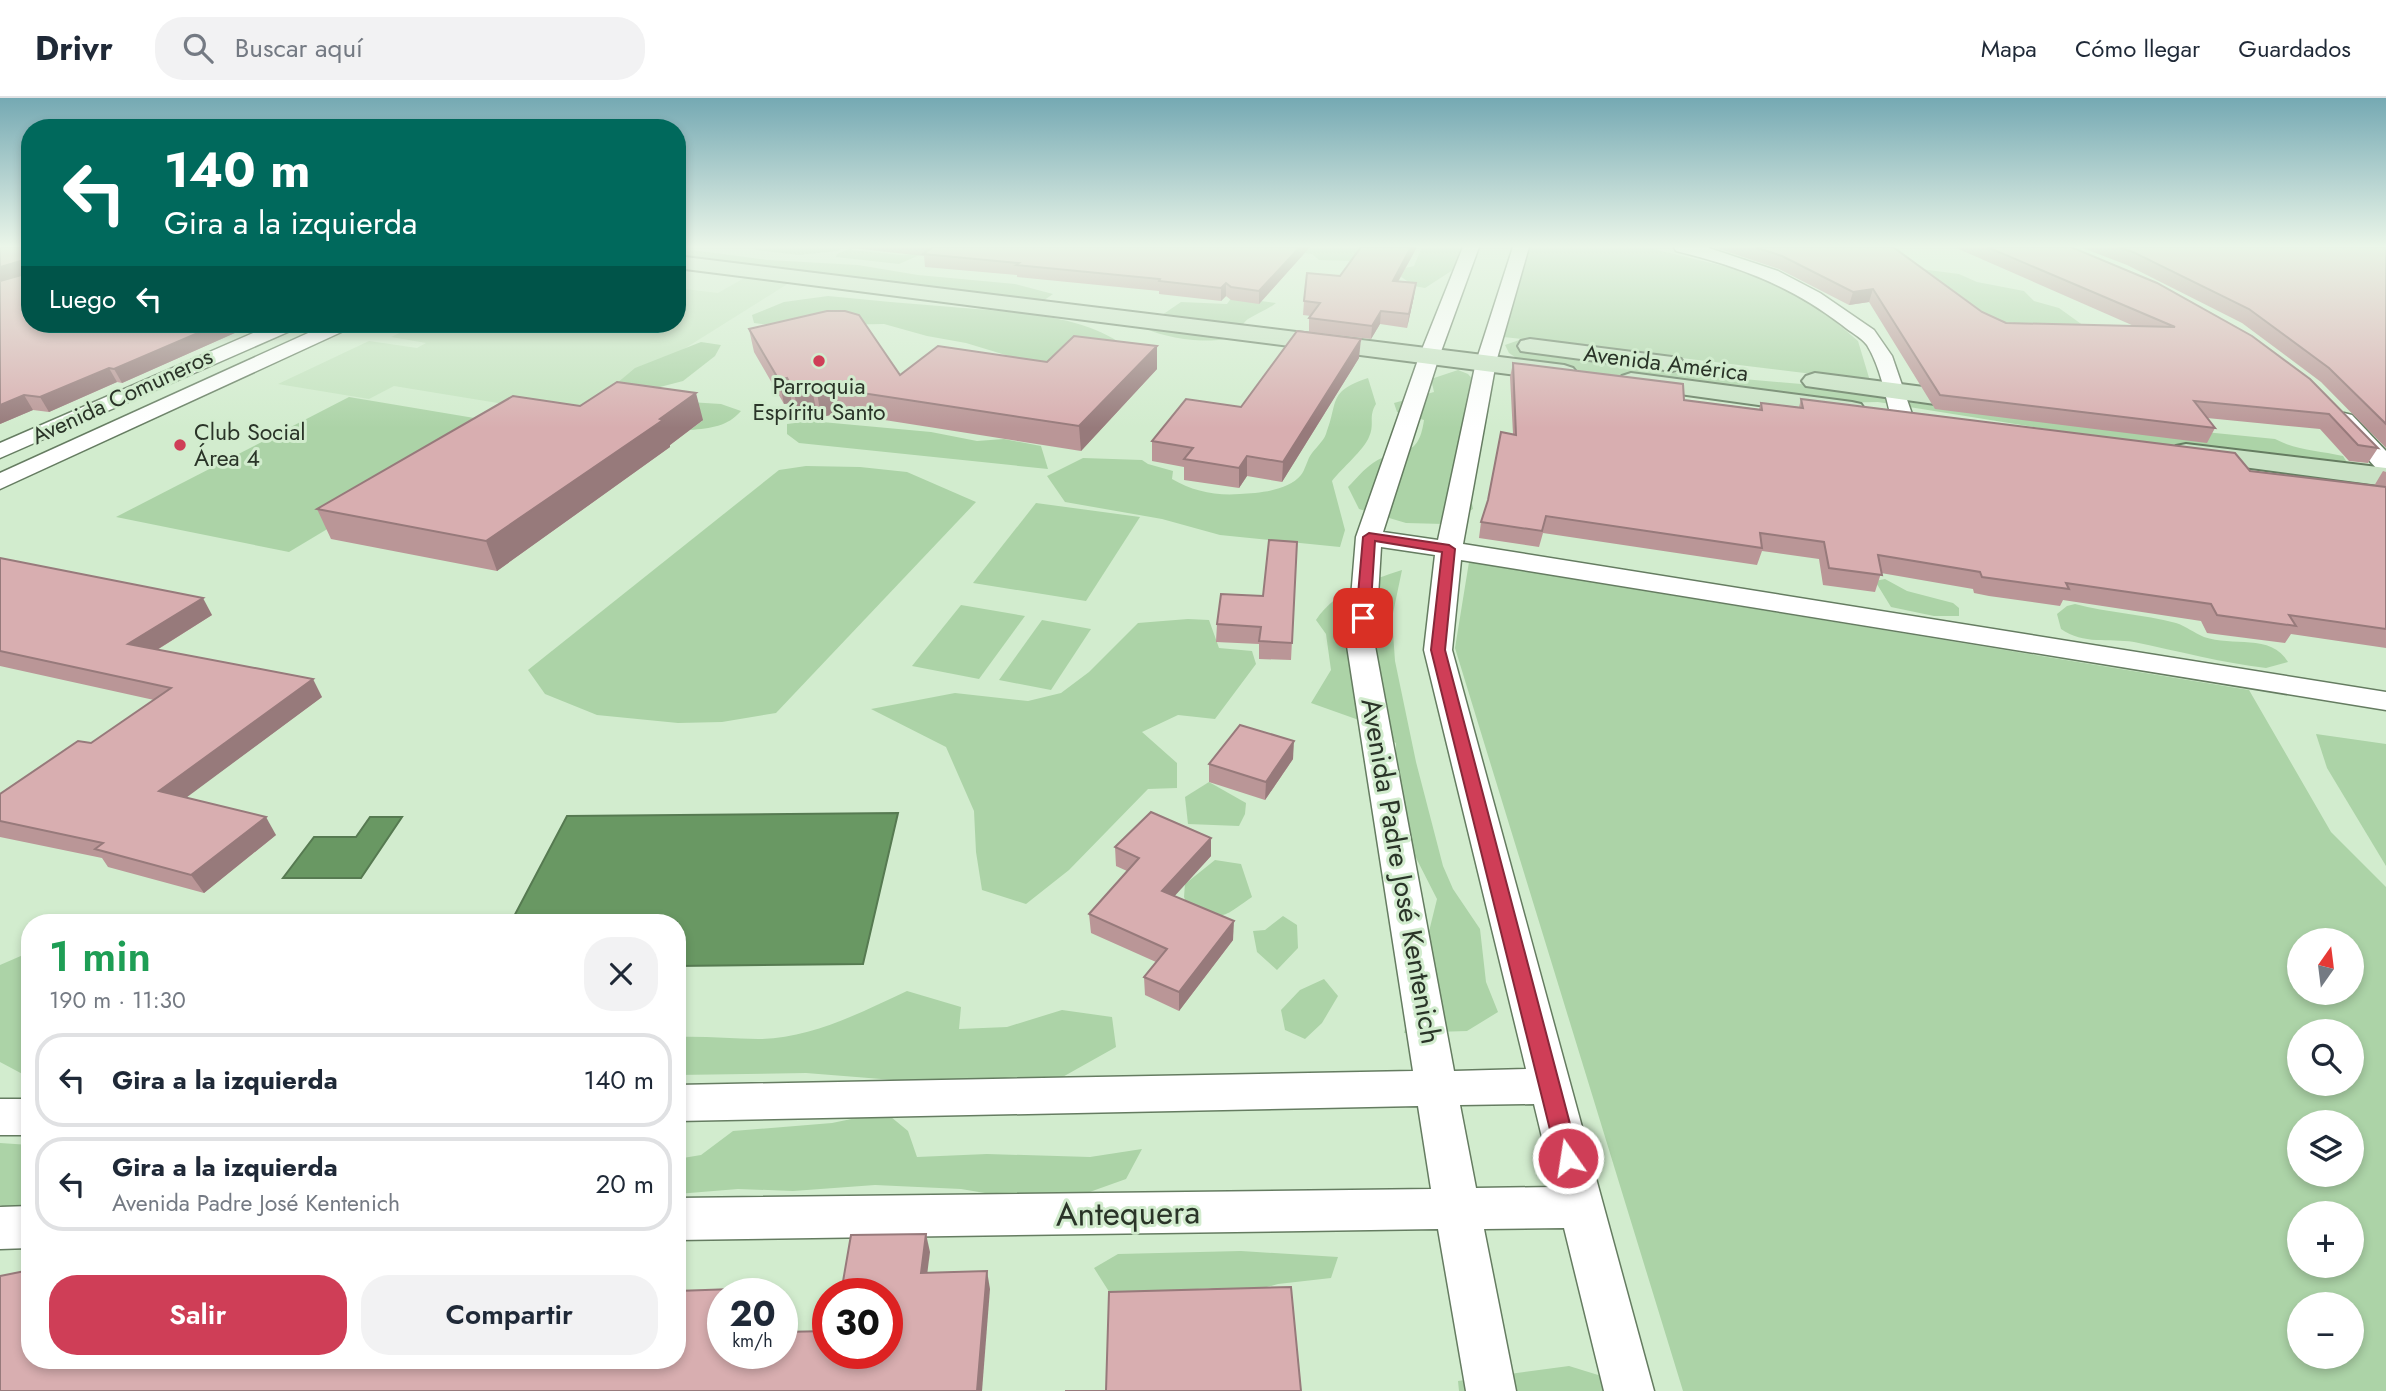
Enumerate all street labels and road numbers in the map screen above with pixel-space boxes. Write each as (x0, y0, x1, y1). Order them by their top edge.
street label: Avenida América (1582, 336, 1750, 390)
street label: Avenida Comuneros (26, 339, 218, 453)
street label: Avenida Padre José Kentenich (1350, 695, 1452, 1047)
street label: Antequera (1055, 1188, 1201, 1238)

